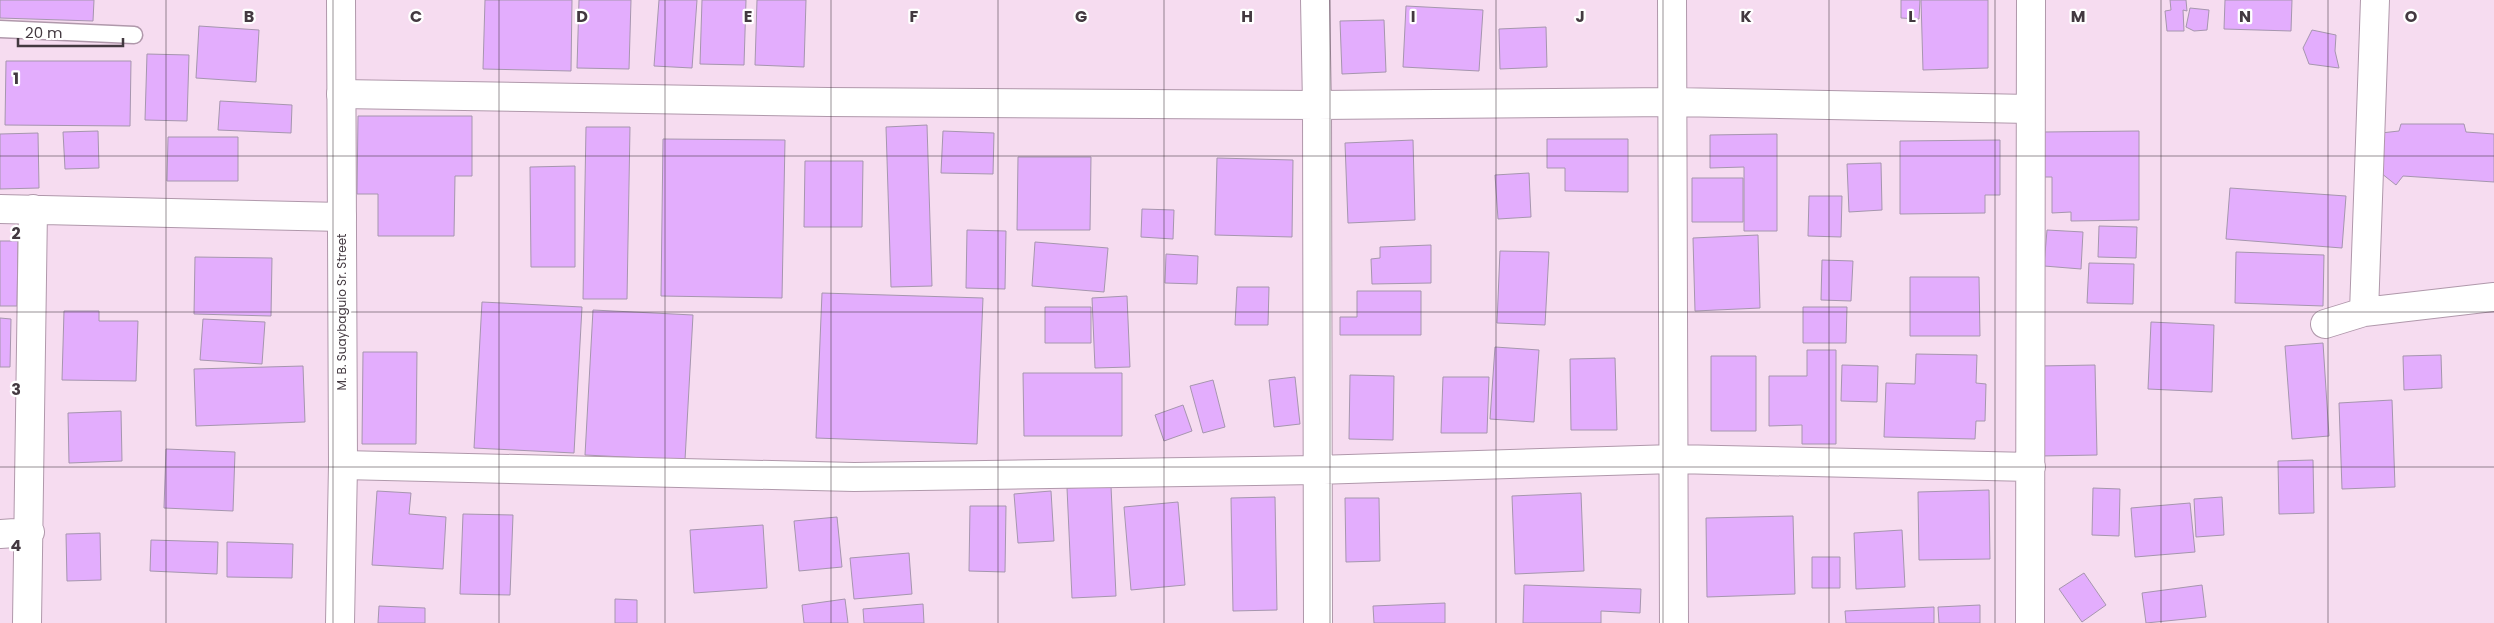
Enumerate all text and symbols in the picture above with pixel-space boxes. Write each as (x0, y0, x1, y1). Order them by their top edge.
text: B (244, 5, 254, 28)
text: C (410, 5, 422, 28)
text: D (576, 5, 588, 28)
text: E (744, 5, 752, 28)
text: F (910, 5, 919, 28)
text: G (1075, 5, 1087, 28)
text: H (1241, 5, 1253, 28)
text: I (1411, 5, 1415, 28)
text: J (1575, 5, 1585, 28)
text: K (1740, 5, 1752, 28)
text: L (1908, 5, 1916, 28)
text: M (2071, 5, 2085, 28)
text: N (2239, 5, 2251, 28)
text: O (2405, 5, 2418, 28)
scale bar (18, 15, 122, 47)
text: 20 m (25, 22, 63, 43)
text: 1 (13, 67, 19, 90)
text: 2 (11, 222, 21, 245)
street label: M. B. Suaybaguio Sr. Street (333, 234, 350, 390)
text: 3 (11, 378, 21, 401)
text: 4 (11, 534, 22, 557)

